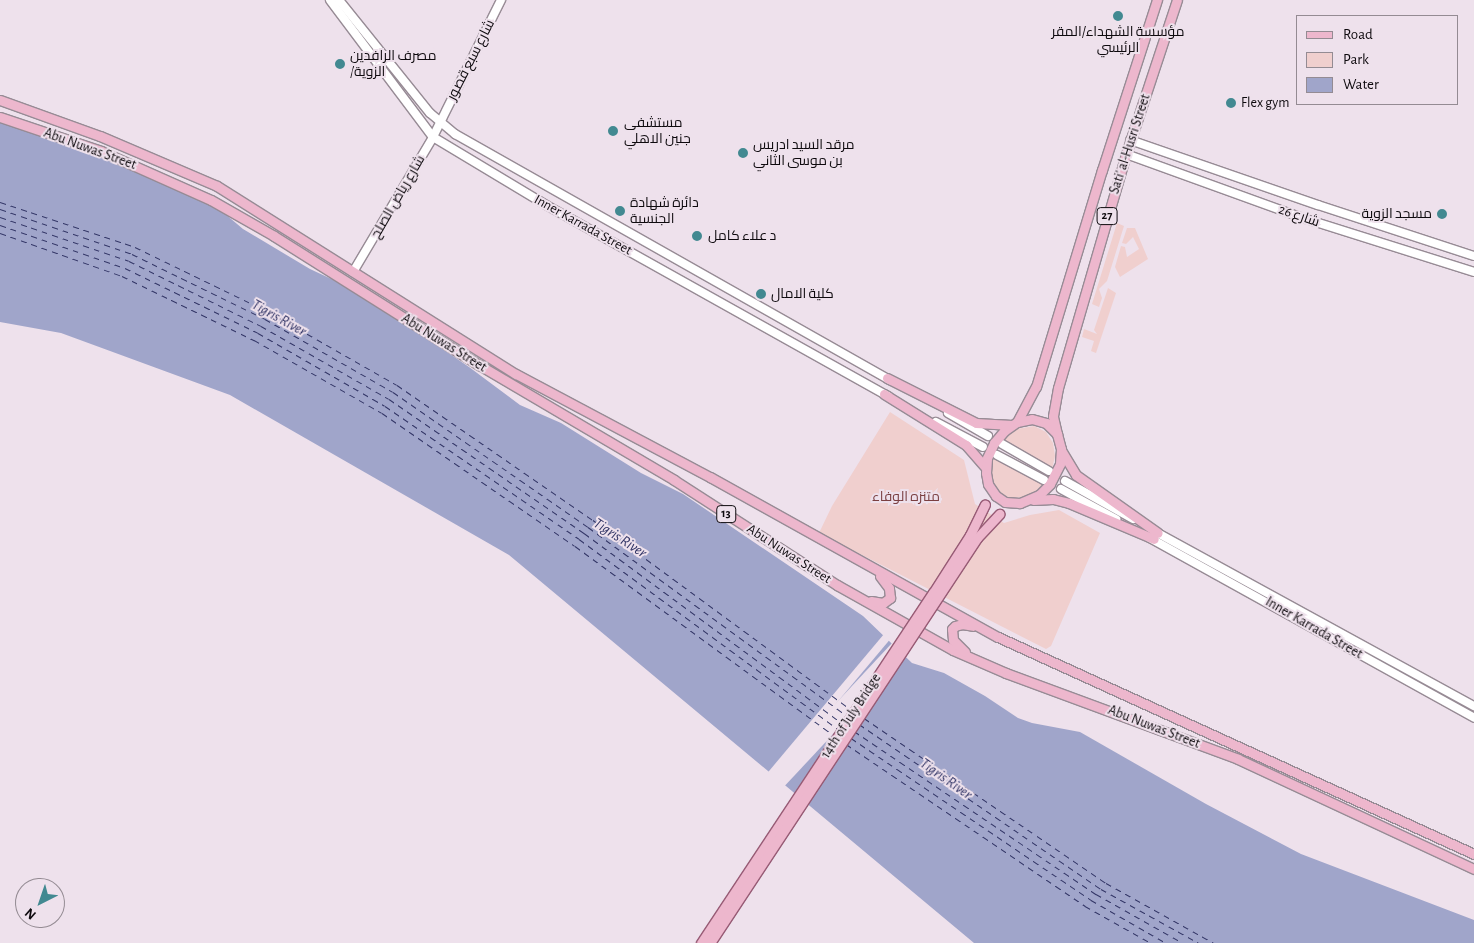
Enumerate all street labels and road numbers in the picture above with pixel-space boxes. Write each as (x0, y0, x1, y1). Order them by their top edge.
street label: شارع سبع قصور (443, 17, 499, 103)
street label: Sati' al-Husri Street (1106, 92, 1154, 196)
street label: Abu Nuwas Street (41, 124, 139, 174)
street label: شارع رياض الصلح (367, 152, 429, 242)
street label: Inner Karrada Street (531, 191, 635, 259)
street label: شارع 26 (1276, 201, 1322, 231)
road number: 27 (1096, 207, 1118, 226)
street label: Abu Nuwas Street (398, 310, 490, 376)
road number: 13 (716, 504, 736, 524)
street label: Abu Nuwas Street (744, 520, 834, 588)
street label: Inner Karrada Street (1262, 593, 1366, 663)
street label: 14th of July Bridge (817, 670, 885, 762)
street label: Abu Nuwas Street (1106, 702, 1202, 752)

